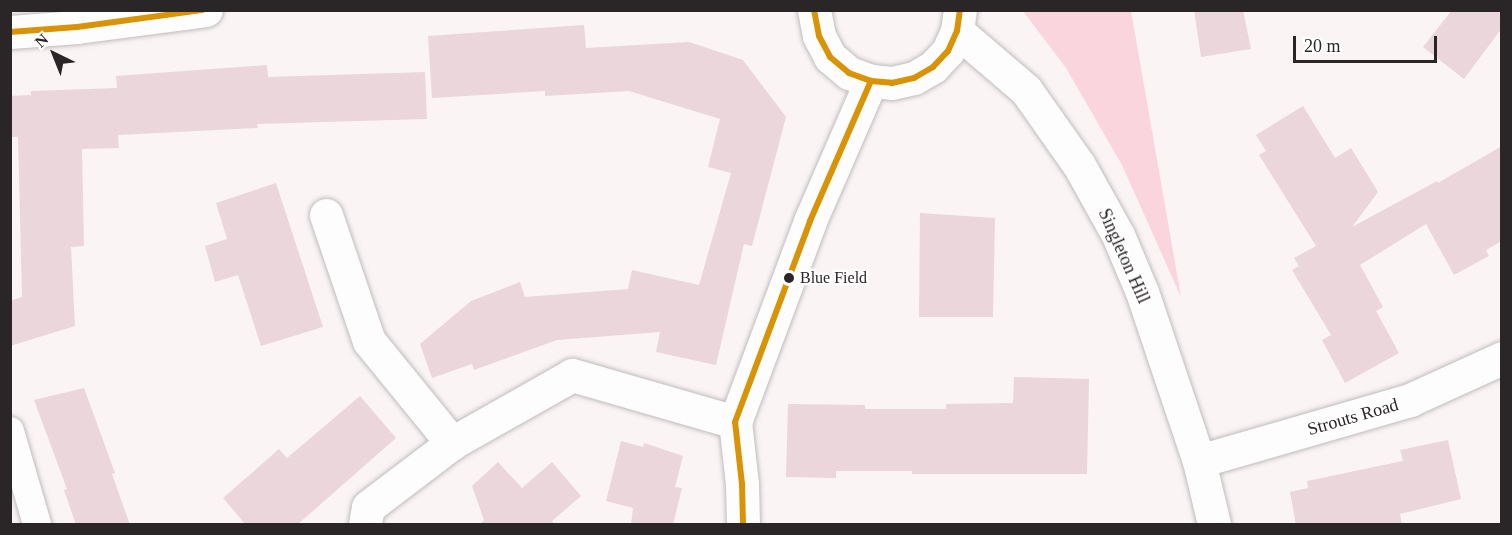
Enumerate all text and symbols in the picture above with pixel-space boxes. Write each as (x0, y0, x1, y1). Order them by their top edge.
north arrow (24, 24, 84, 84)
scale bar (1296, 24, 1440, 62)
text: N (31, 30, 51, 51)
text: 20 m (1304, 36, 1341, 56)
street label: Singleton Hill (1093, 205, 1155, 307)
place label: Blue Field (800, 268, 867, 288)
marker: Blue Field (783, 272, 795, 284)
street label: Strouts Road (1305, 394, 1401, 440)

